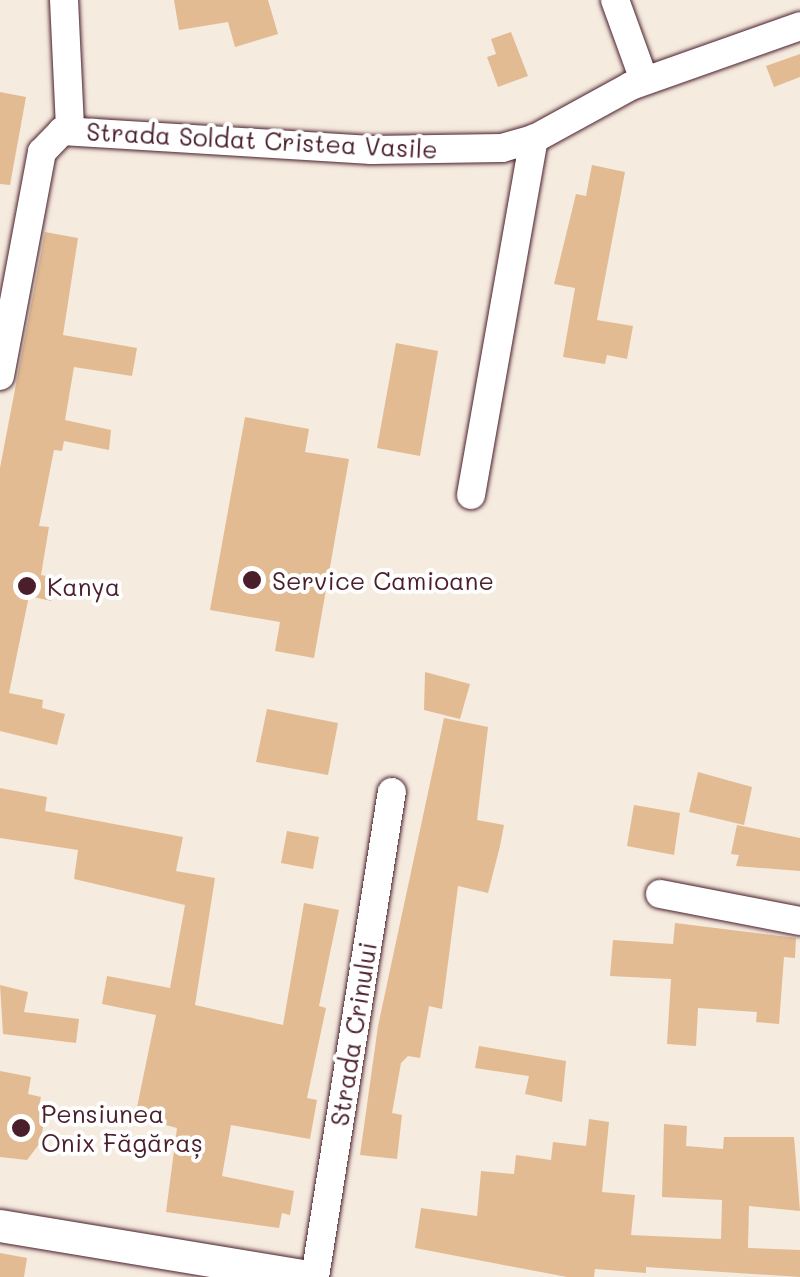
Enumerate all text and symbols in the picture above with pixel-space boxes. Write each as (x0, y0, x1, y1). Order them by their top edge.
street label: Strada Soldat Cristea Vasile (86, 116, 438, 164)
place label: Service Camioane (272, 565, 494, 595)
marker: Service Camioane (241, 569, 263, 591)
place label: Kanya (47, 571, 120, 601)
marker: Kanya (16, 575, 38, 597)
street label: Strada Crinului (324, 940, 382, 1128)
place label: Pensiunea Onix Făgăraș (41, 1099, 203, 1158)
marker: Pensiunea Onix Făgăraș (10, 1117, 32, 1139)

